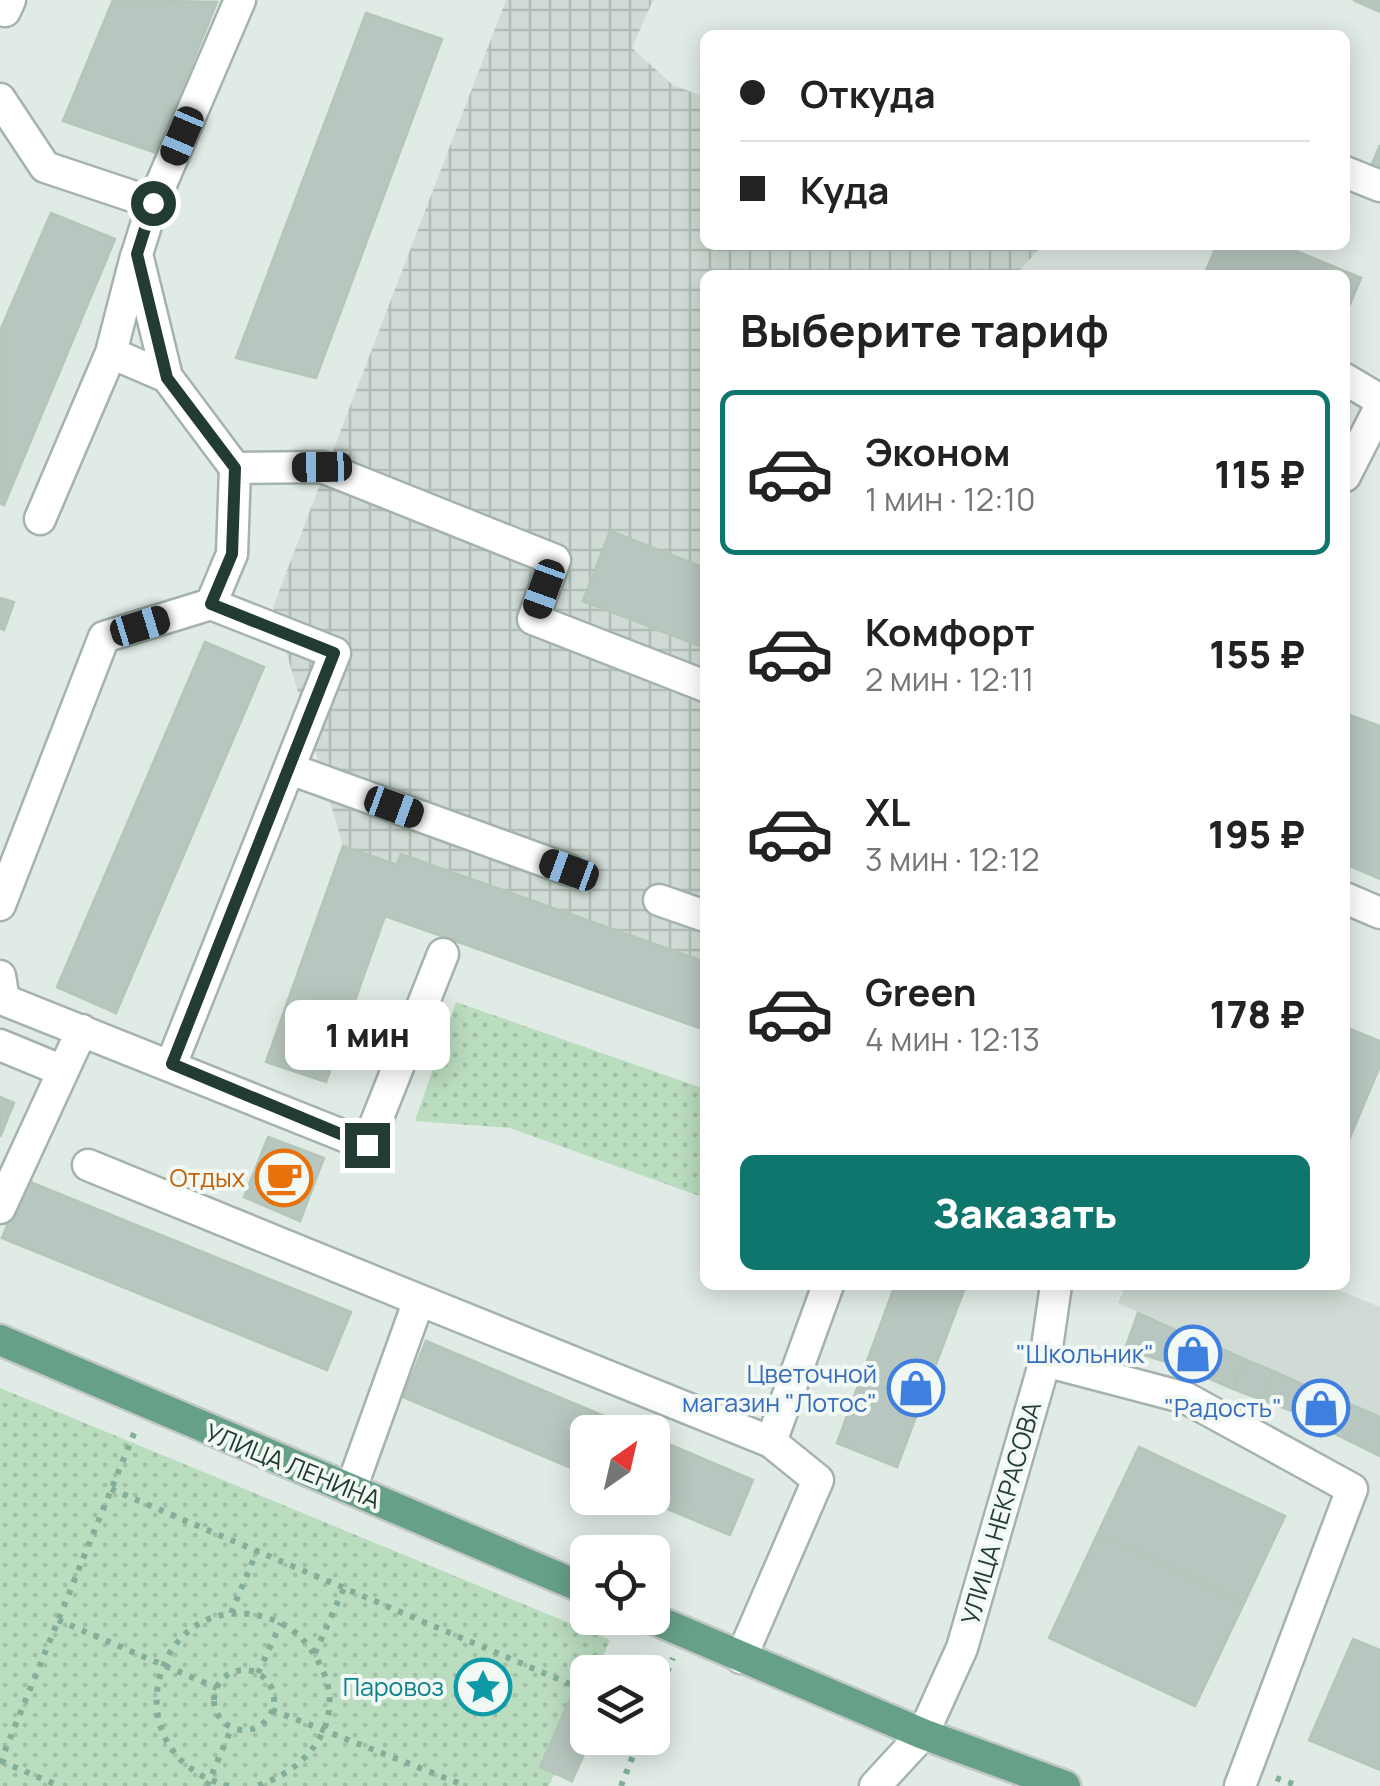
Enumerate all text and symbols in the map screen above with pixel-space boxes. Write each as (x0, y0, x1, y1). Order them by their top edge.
text: Откуда (800, 67, 936, 119)
car (156, 103, 208, 169)
text: Куда (800, 163, 889, 215)
route start (131, 181, 176, 226)
text: Выберите тариф (740, 299, 1109, 361)
text: Эконом (865, 425, 1011, 477)
icon: car (745, 428, 835, 518)
text: 115 ₽ (1214, 447, 1305, 499)
car (292, 451, 352, 483)
text: 1 мин · 12:10 (865, 477, 1035, 521)
car (520, 556, 568, 622)
car (107, 603, 173, 649)
text: Комфорт (865, 605, 1035, 657)
icon: car (745, 608, 835, 698)
text: 155 ₽ (1209, 627, 1305, 679)
text: 2 мин · 12:11 (865, 657, 1034, 701)
car (361, 783, 427, 831)
text: XL (865, 785, 910, 837)
icon: car (745, 788, 835, 878)
text: 195 ₽ (1208, 807, 1305, 859)
text: 3 мин · 12:12 (865, 837, 1039, 881)
car (536, 846, 602, 894)
text: Green (865, 965, 977, 1017)
icon: car (745, 968, 835, 1058)
text: 178 ₽ (1210, 987, 1305, 1039)
callout: 1 мин (284, 1000, 450, 1070)
text: 1 мин (325, 1013, 410, 1057)
text: 4 мин · 12:13 (865, 1017, 1040, 1061)
route end (345, 1123, 390, 1168)
cafe icon: Отдых (254, 1148, 314, 1208)
button: Заказать (740, 1155, 1310, 1270)
place label: Отдых (170, 1160, 245, 1195)
shop icon: "Школьник" (1163, 1324, 1223, 1384)
place label: "Школьник" (1016, 1336, 1154, 1371)
place label: Цветочной магазин "Лотос" (682, 1356, 877, 1420)
shop icon: Цветочной магазин "Лотос" (886, 1358, 946, 1418)
shop icon: "Радость" (1291, 1378, 1351, 1438)
place label: "Радость" (1164, 1390, 1282, 1425)
street label: УЛИЦА НЕКРАСОВА (952, 1397, 1049, 1628)
street label: УЛИЦА ЛЕНИНА (200, 1414, 386, 1517)
north arrow (570, 1415, 670, 1515)
map controls (570, 1415, 670, 1755)
button: locate (570, 1535, 670, 1635)
button: layers (570, 1655, 670, 1755)
place icon: Паровоз (453, 1657, 513, 1717)
place label: Паровоз (343, 1669, 444, 1704)

